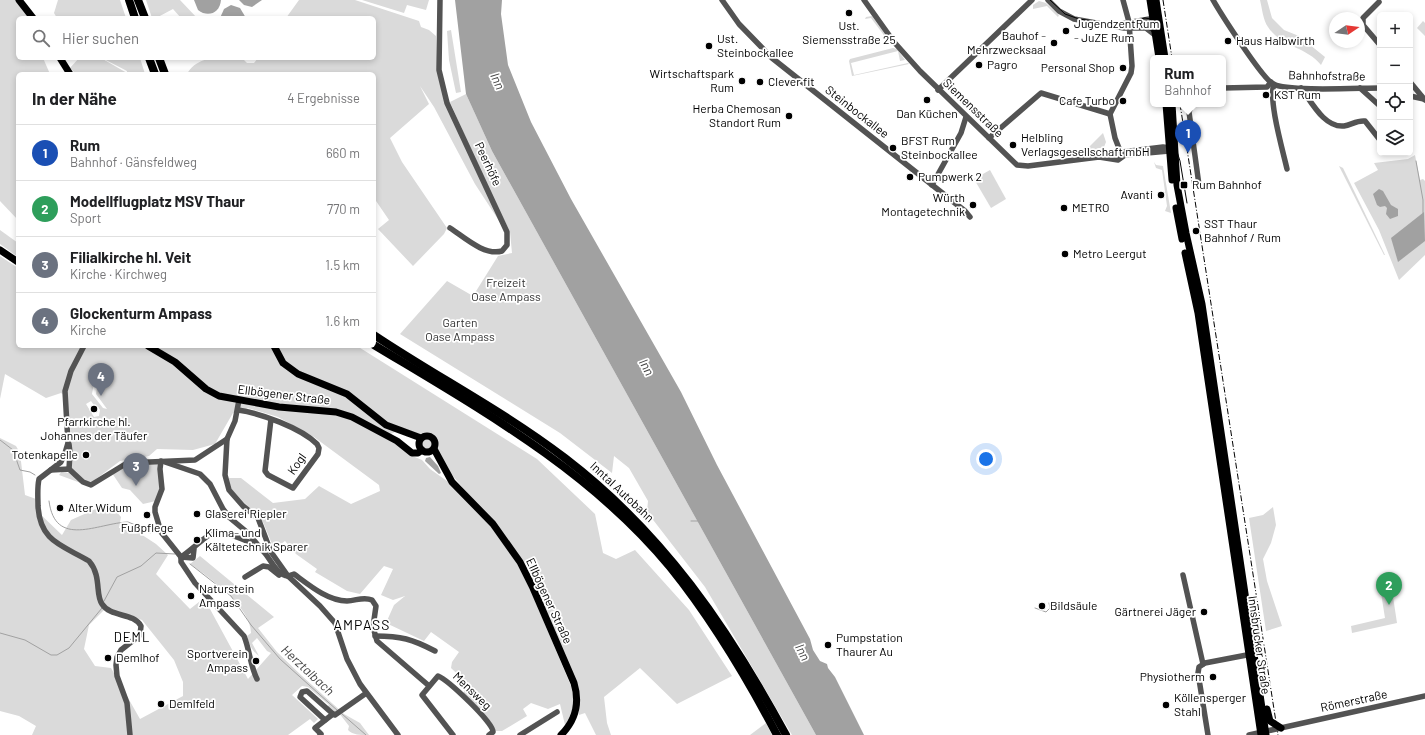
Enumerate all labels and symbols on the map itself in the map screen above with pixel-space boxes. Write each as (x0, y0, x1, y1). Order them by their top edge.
marker: Ust. Siemensstraße 25 (844, 8, 854, 18)
north arrow (1329, 12, 1365, 48)
place label: JugendzentRum - JuZE Rum (1074, 16, 1159, 44)
place label: Ust. Siemensstraße 25 (802, 18, 896, 46)
marker: JugendzentRum - JuZE Rum (1061, 26, 1071, 36)
place label: Bauhof - Mehrzwecksaal (967, 28, 1046, 56)
place label: Ust. Steinbockallee (717, 31, 794, 59)
place label: Haus Halbwirth (1236, 33, 1315, 47)
marker: Haus Halbwirth (1223, 36, 1233, 46)
marker: Bauhof - Mehrzwecksaal (1049, 38, 1059, 48)
marker: Ust. Steinbockallee (704, 41, 714, 51)
place label: Pagro (987, 57, 1017, 71)
marker: Pagro (974, 60, 984, 70)
place label: Personal Shop (1041, 60, 1115, 74)
marker: Personal Shop (1118, 63, 1128, 73)
place label: Wirtschaftspark Rum (649, 66, 734, 94)
street label: Bahnhofstraße (1288, 67, 1366, 83)
water label: Inn (487, 70, 509, 92)
place label: Clever fit (768, 74, 815, 88)
street label: Siemensstraße (941, 75, 1007, 140)
marker: Wirtschaftspark Rum (737, 76, 747, 86)
marker: Clever fit (755, 77, 765, 87)
street label: Steinbockallee (823, 82, 892, 140)
place label: KST Rum (1274, 87, 1321, 101)
marker: KST Rum (1261, 90, 1271, 100)
place label: Cafe Turbo (1059, 93, 1115, 107)
marker: Dan Küchen (922, 95, 932, 105)
marker: Cafe Turbo (1118, 96, 1128, 106)
place label: Herba Chemosan Standort Rum (692, 101, 781, 129)
place label: Dan Küchen (896, 106, 958, 120)
marker: Herba Chemosan Standort Rum (784, 111, 794, 121)
pin: 1 (1175, 120, 1201, 153)
place label: Helbling Verlagsgesellschaft mbH (1021, 130, 1150, 158)
place label: BFST Rum Steinbockallee (901, 133, 978, 161)
street label: Peerhöfe (473, 139, 505, 188)
marker: Helbling Verlagsgesellschaft mbH (1008, 140, 1018, 150)
marker: BFST Rum Steinbockallee (888, 143, 898, 153)
place label: Pumpwerk 2 (918, 169, 982, 183)
marker: Pumpwerk 2 (905, 172, 915, 182)
place label: Rum Bahnhof (1192, 177, 1262, 191)
marker: Rum Bahnhof (1179, 180, 1189, 190)
place label: Avanti (1120, 187, 1153, 201)
place label: Würth Montagetechnik (881, 190, 965, 218)
marker: Avanti (1156, 190, 1166, 200)
marker: Würth Montagetechnik (968, 200, 978, 210)
place label: METRO (1072, 200, 1109, 214)
marker: METRO (1059, 203, 1069, 213)
place label: SST Thaur Bahnhof / Rum (1204, 216, 1281, 244)
marker: SST Thaur Bahnhof / Rum (1191, 226, 1201, 236)
place label: Metro Leergut (1073, 246, 1147, 260)
marker: Metro Leergut (1060, 249, 1070, 259)
park label: Freizeit Oase Ampass (471, 275, 541, 303)
park label: Garten Oase Ampass (425, 315, 495, 343)
water label: Inn (636, 356, 658, 378)
pin: 4 (88, 363, 114, 396)
street label: Ellbögener Straße (237, 381, 331, 407)
marker: Pfarrkirche hl. Johannes der Täufer (89, 404, 99, 414)
place label: Pfarrkirche hl. Johannes der Täufer (41, 414, 148, 442)
place label: Totenkapelle (12, 447, 78, 461)
your location (976, 449, 996, 469)
marker: Totenkapelle (81, 450, 91, 460)
street label: Kogl (284, 450, 308, 477)
pin: 3 (123, 453, 149, 486)
street label: Inntal Autobahn (588, 458, 657, 524)
place label: Alter Widum (68, 500, 132, 514)
marker: Alter Widum (55, 503, 65, 513)
place label: Glaserei Riepler (205, 506, 287, 520)
marker: Glaserei Riepler (192, 509, 202, 519)
marker: Fußpflege (142, 510, 152, 520)
place label: Fußpflege (121, 520, 173, 534)
place label: Klima- und Kältetechnik Sparer (205, 525, 308, 553)
marker: Klima- und Kältetechnik Sparer (192, 535, 202, 545)
street label: Ellbögener Straße (524, 555, 576, 646)
pin: 2 (1376, 572, 1402, 605)
place label: Naturstein Ampass (199, 581, 254, 609)
marker: Naturstein Ampass (186, 591, 196, 601)
street label: Innsbrucker Straße (1246, 595, 1274, 695)
place label: Bildsäule (1050, 598, 1097, 612)
marker: Bildsäule (1037, 601, 1047, 611)
place label: Gärtnerei Jäger (1115, 604, 1197, 618)
marker: Gärtnerei Jäger (1199, 607, 1209, 617)
district label: AMPASS (334, 616, 390, 633)
district label: DEML (114, 629, 150, 645)
place label: Pumpstation Thaurer Au (836, 630, 903, 658)
marker: Pumpstation Thaurer Au (823, 640, 833, 650)
water label: Herztalbach (278, 641, 338, 699)
water label: Inn (792, 641, 814, 663)
place label: Sportverein Ampass (187, 646, 248, 674)
place label: Demlhof (116, 650, 160, 664)
marker: Demlhof (103, 653, 113, 663)
marker: Sportverein Ampass (251, 656, 261, 666)
street label: Mensweg (451, 669, 495, 712)
place label: Physiotherm (1140, 669, 1205, 683)
marker: Physiotherm (1208, 672, 1218, 682)
street label: Römerstraße (1319, 686, 1389, 714)
place label: Köllensperger Stahl (1174, 690, 1247, 718)
place label: Demlfeld (169, 696, 215, 710)
marker: Demlfeld (156, 699, 166, 709)
marker: Köllensperger Stahl (1161, 700, 1171, 710)

